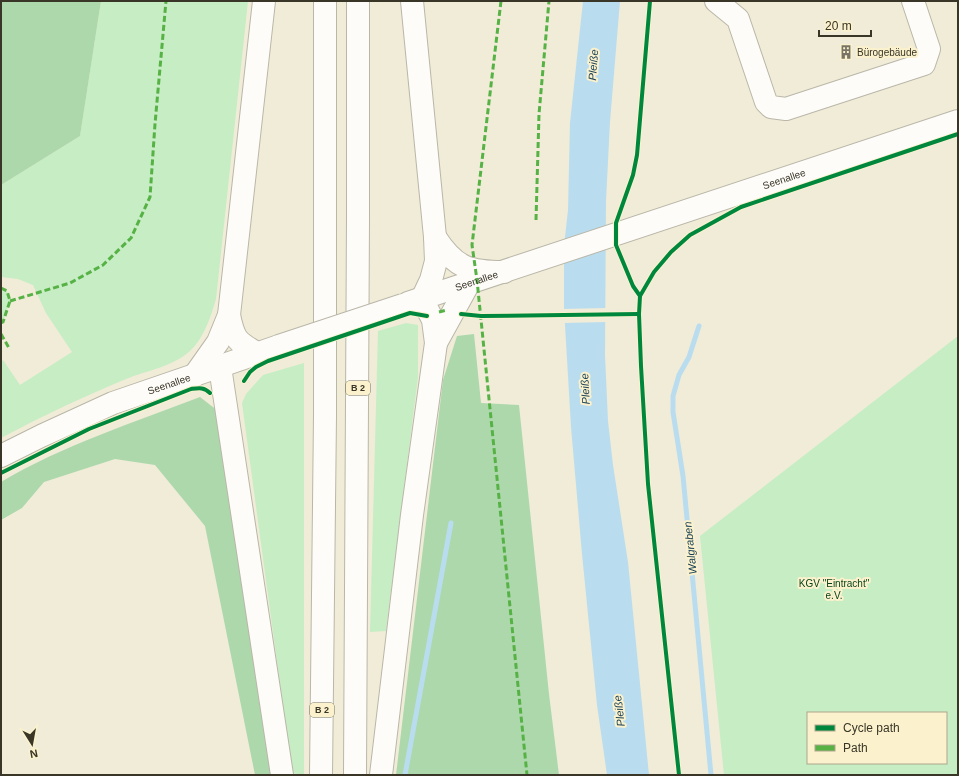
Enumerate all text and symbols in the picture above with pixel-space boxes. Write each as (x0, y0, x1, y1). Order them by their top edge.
scale bar (819, 12, 871, 38)
text: 20 m (825, 19, 852, 33)
building icon: Bürogebäude (838, 44, 854, 60)
place label: Bürogebäude (857, 47, 917, 58)
water label: Pleiße (586, 49, 600, 81)
street label: Seenallee (761, 167, 807, 191)
street label: Seenallee (454, 269, 500, 293)
street label: Seenallee (146, 372, 192, 397)
water label: Pleiße (578, 373, 592, 405)
road number: B 2 (346, 381, 370, 395)
water label: Walgraben (681, 521, 699, 575)
park label: KGV "Eintracht" e.V. (799, 578, 870, 601)
water label: Pleiße (611, 695, 627, 727)
road number: B 2 (310, 703, 334, 717)
legend (807, 712, 947, 764)
text: Cycle path (843, 721, 900, 735)
north arrow (12, 724, 52, 764)
text: Path (843, 741, 868, 755)
text: N (29, 747, 39, 760)

